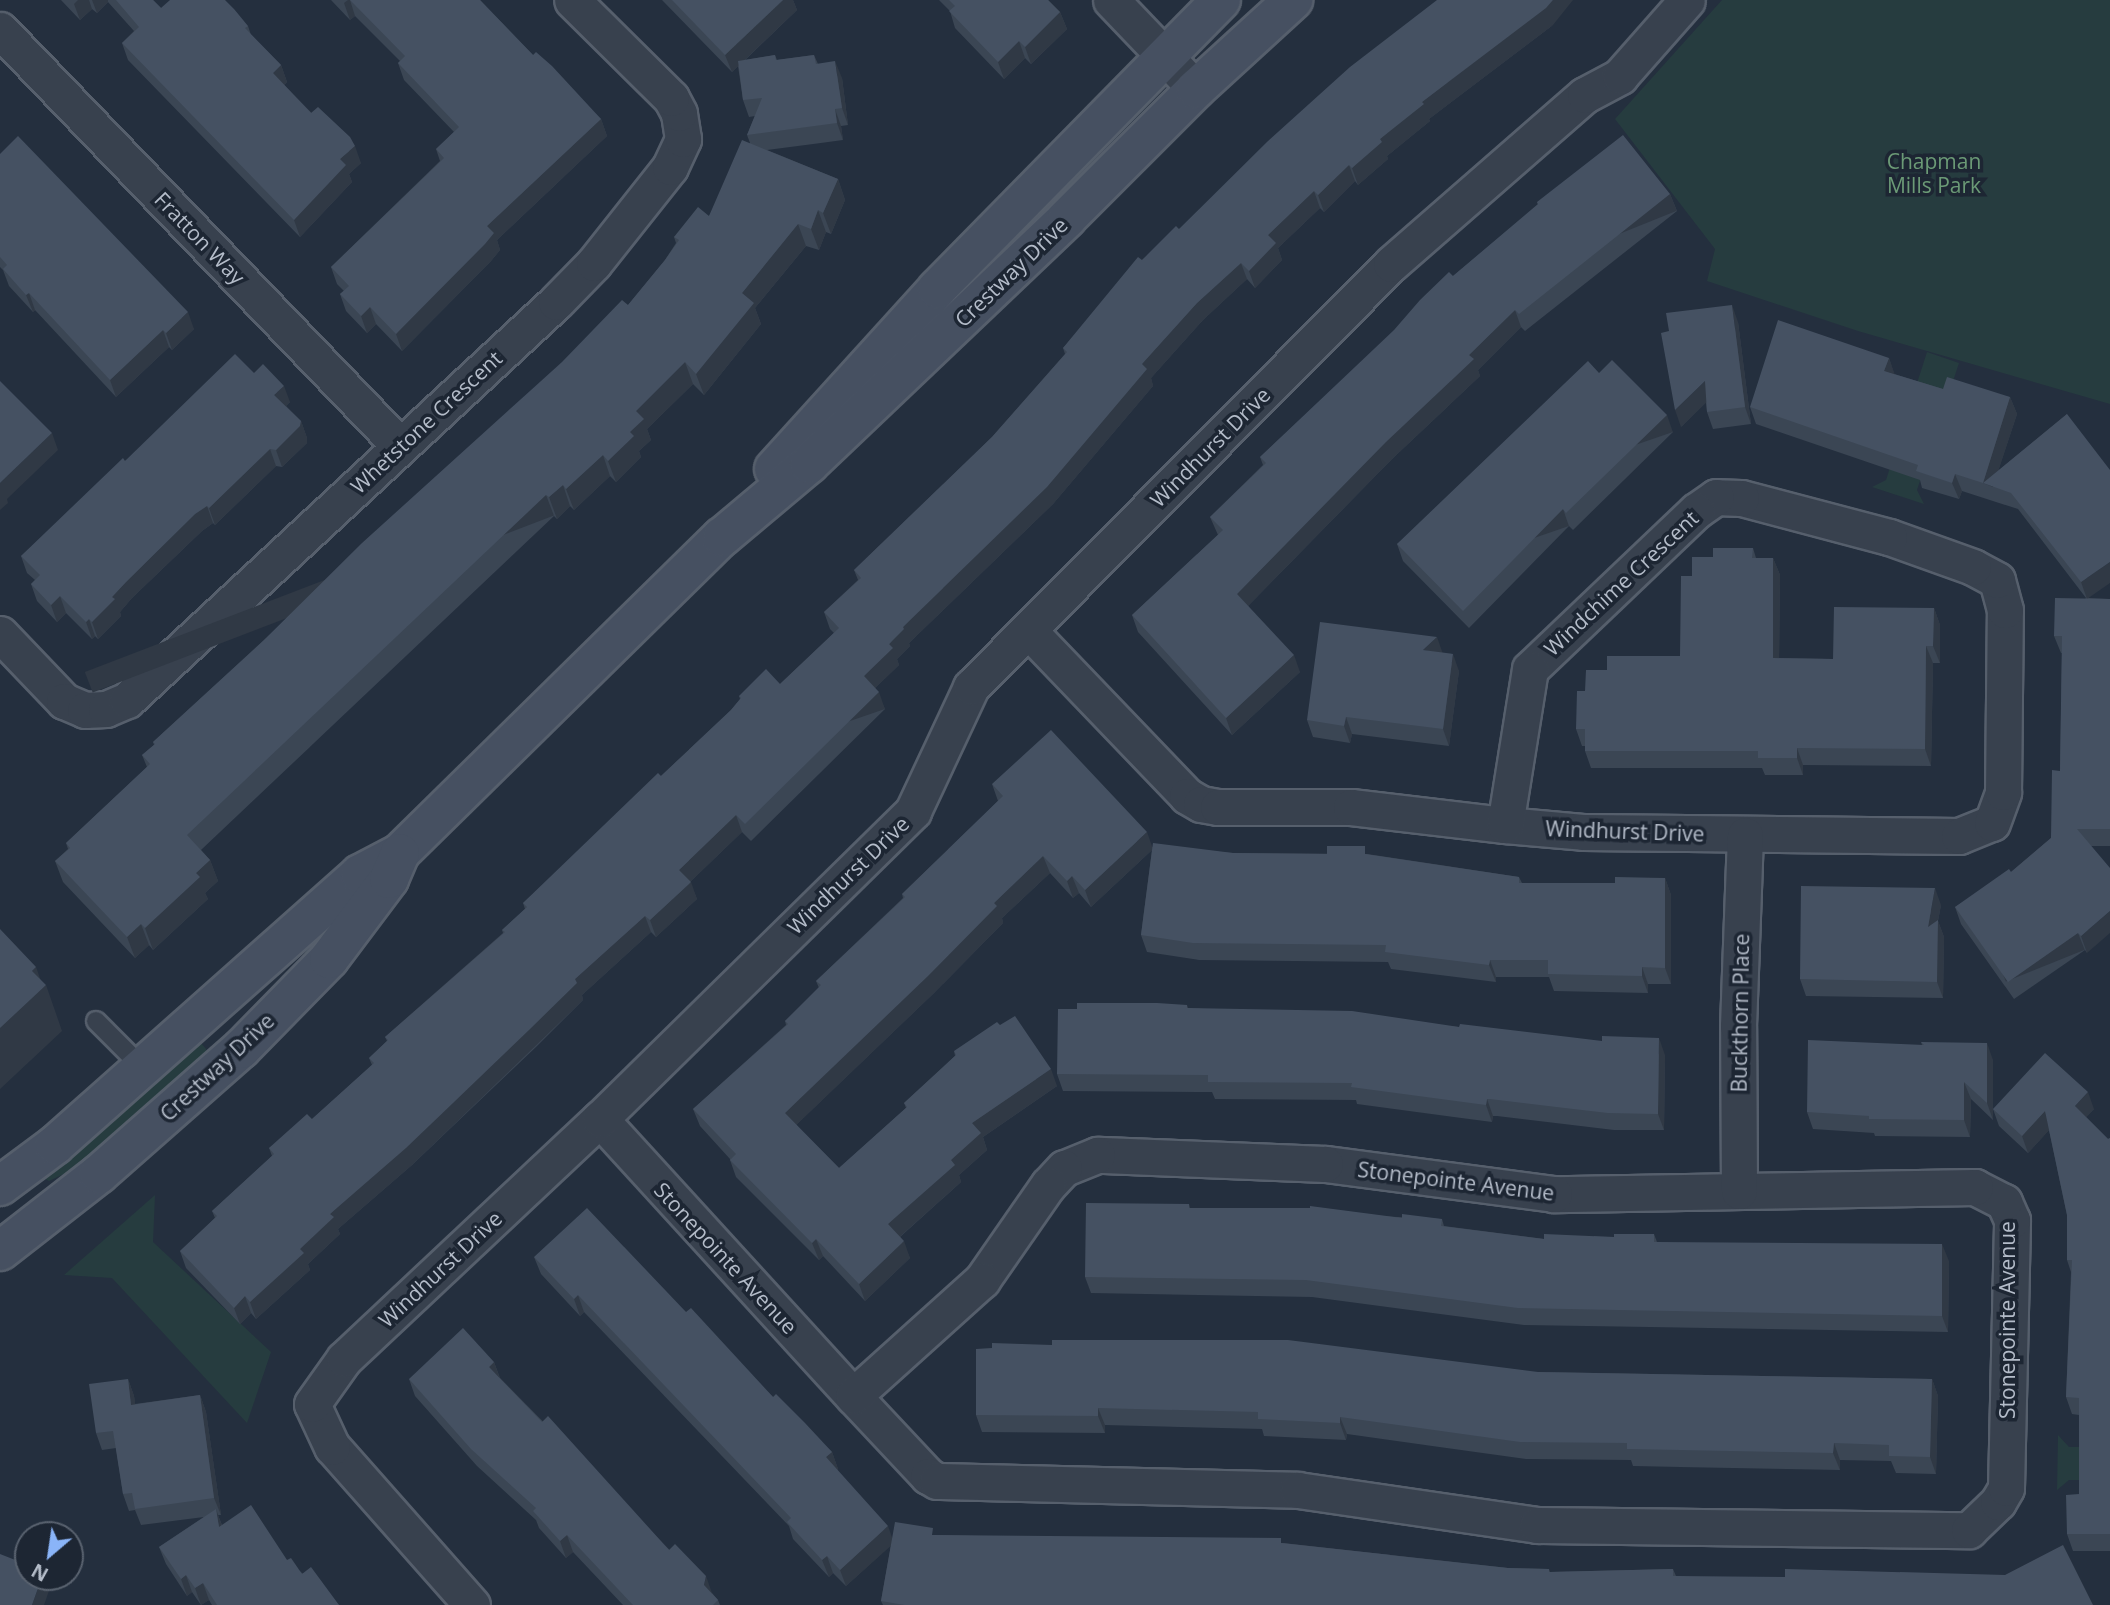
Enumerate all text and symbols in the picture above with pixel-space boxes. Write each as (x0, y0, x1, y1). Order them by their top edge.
park label: Chapman Mills Park (1887, 148, 1981, 198)
street label: Fratton Way (150, 187, 250, 289)
street label: Crestway Drive (950, 212, 1072, 332)
street label: Whetstone Crescent (345, 345, 507, 499)
street label: Windhurst Drive (1145, 382, 1275, 512)
street label: Windchime Crescent (1539, 505, 1703, 661)
street label: Windhurst Drive (782, 811, 914, 939)
street label: Windhurst Drive (1545, 816, 1705, 846)
street label: Buckthorn Place (1726, 933, 1754, 1093)
street label: Crestway Drive (155, 1008, 279, 1126)
street label: Stonepointe Avenue (1356, 1156, 1556, 1206)
street label: Stonepointe Avenue (649, 1177, 803, 1339)
street label: Windhurst Drive (373, 1206, 507, 1332)
street label: Stonepointe Avenue (1994, 1221, 2020, 1419)
north arrow (14, 1521, 84, 1591)
text: N (27, 1558, 53, 1588)

